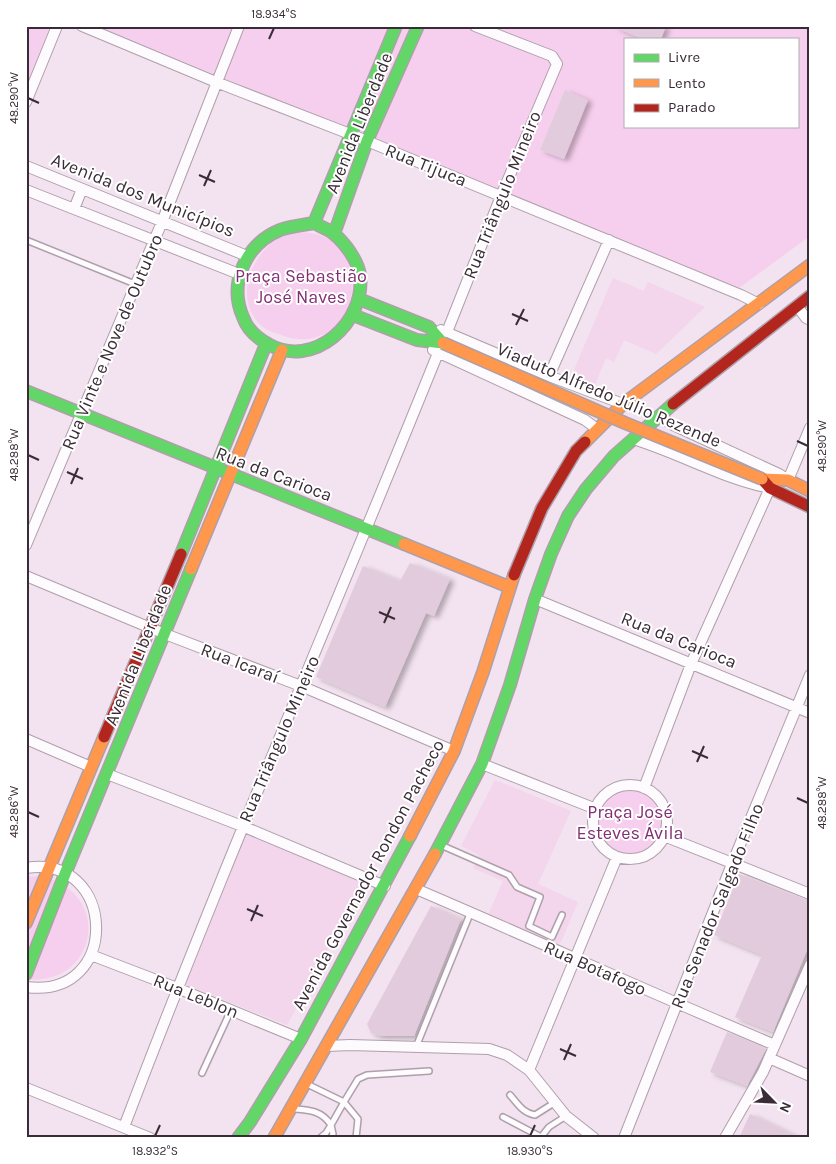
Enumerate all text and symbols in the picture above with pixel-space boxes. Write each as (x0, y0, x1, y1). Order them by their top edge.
text: 18.934°S (251, 7, 297, 21)
legend (624, 38, 798, 128)
text: Livre (668, 48, 700, 66)
street label: Avenida Liberdade (321, 49, 397, 197)
text: 48.290°W (7, 72, 21, 124)
text: Lento (668, 74, 706, 92)
text: Parado (668, 98, 715, 116)
street label: Rua Triângulo Mineiro (458, 108, 546, 282)
street label: Rua Tijuca (382, 139, 470, 191)
street label: Avenida dos Municípios (48, 148, 238, 242)
street label: Rua Vinte e Nove de Outubro (56, 231, 168, 453)
park label: Praça Sebastião José Naves (235, 265, 367, 308)
street label: Viaduto Alfredo Júlio Rezende (494, 338, 724, 452)
text: 48.290°W (815, 420, 829, 472)
text: 48.288°W (7, 428, 21, 481)
street label: Rua da Carioca (213, 442, 335, 506)
street label: Avenida Liberdade (100, 581, 176, 729)
street label: Rua da Carioca (618, 607, 740, 673)
street label: Rua Icaraí (198, 638, 283, 688)
street label: Rua Triângulo Mineiro (234, 652, 324, 826)
street label: Avenida Governador Rondon Pacheco (287, 736, 449, 1014)
text: 48.288°W (815, 776, 829, 829)
text: 48.286°W (7, 786, 21, 838)
street label: Rua Senador Salgado Filho (666, 800, 768, 1012)
park label: Praça José Esteves Ávila (577, 801, 683, 844)
street label: Rua Botafogo (540, 936, 650, 1000)
street label: Rua Leblon (150, 969, 242, 1023)
north arrow (748, 1076, 798, 1126)
text: N (776, 1099, 795, 1115)
text: 18.932°S (132, 1144, 178, 1158)
text: 18.930°S (507, 1144, 553, 1158)

